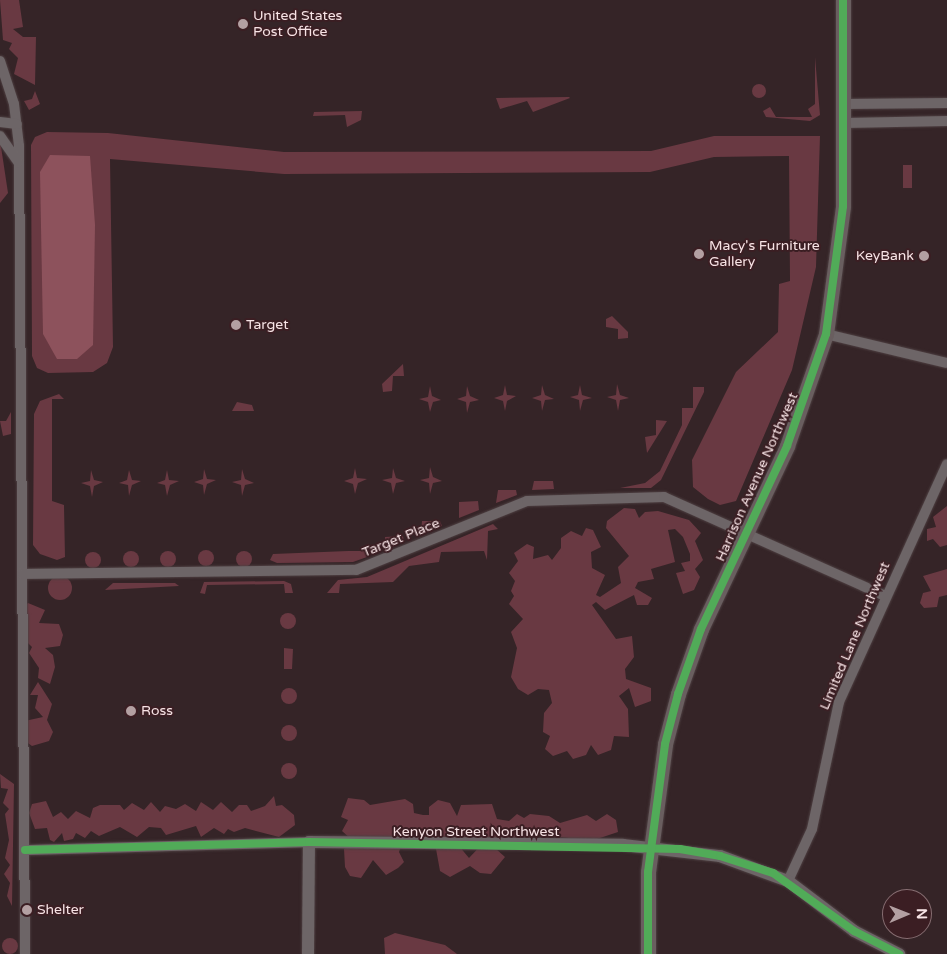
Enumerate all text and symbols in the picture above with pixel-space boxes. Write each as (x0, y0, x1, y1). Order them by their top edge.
place label: United States Post Office (253, 8, 342, 40)
marker: United States Post Office (237, 18, 249, 30)
place label: Macy's Furniture Gallery (709, 238, 820, 270)
marker: Macy's Furniture Gallery (693, 248, 705, 260)
place label: KeyBank (856, 248, 914, 264)
marker: KeyBank (918, 250, 930, 262)
place label: Target (246, 317, 289, 333)
marker: Target (230, 319, 242, 331)
street label: Harrison Avenue Northwest (712, 390, 802, 564)
street label: Target Place (360, 515, 442, 561)
street label: Limited Lane Northwest (816, 559, 894, 713)
place label: Ross (141, 703, 173, 719)
marker: Ross (125, 705, 137, 717)
street label: Kenyon Street Northwest (392, 824, 560, 840)
north arrow (882, 889, 932, 939)
place label: Shelter (37, 902, 84, 918)
marker: Shelter (21, 904, 33, 916)
text: N (913, 908, 930, 920)

